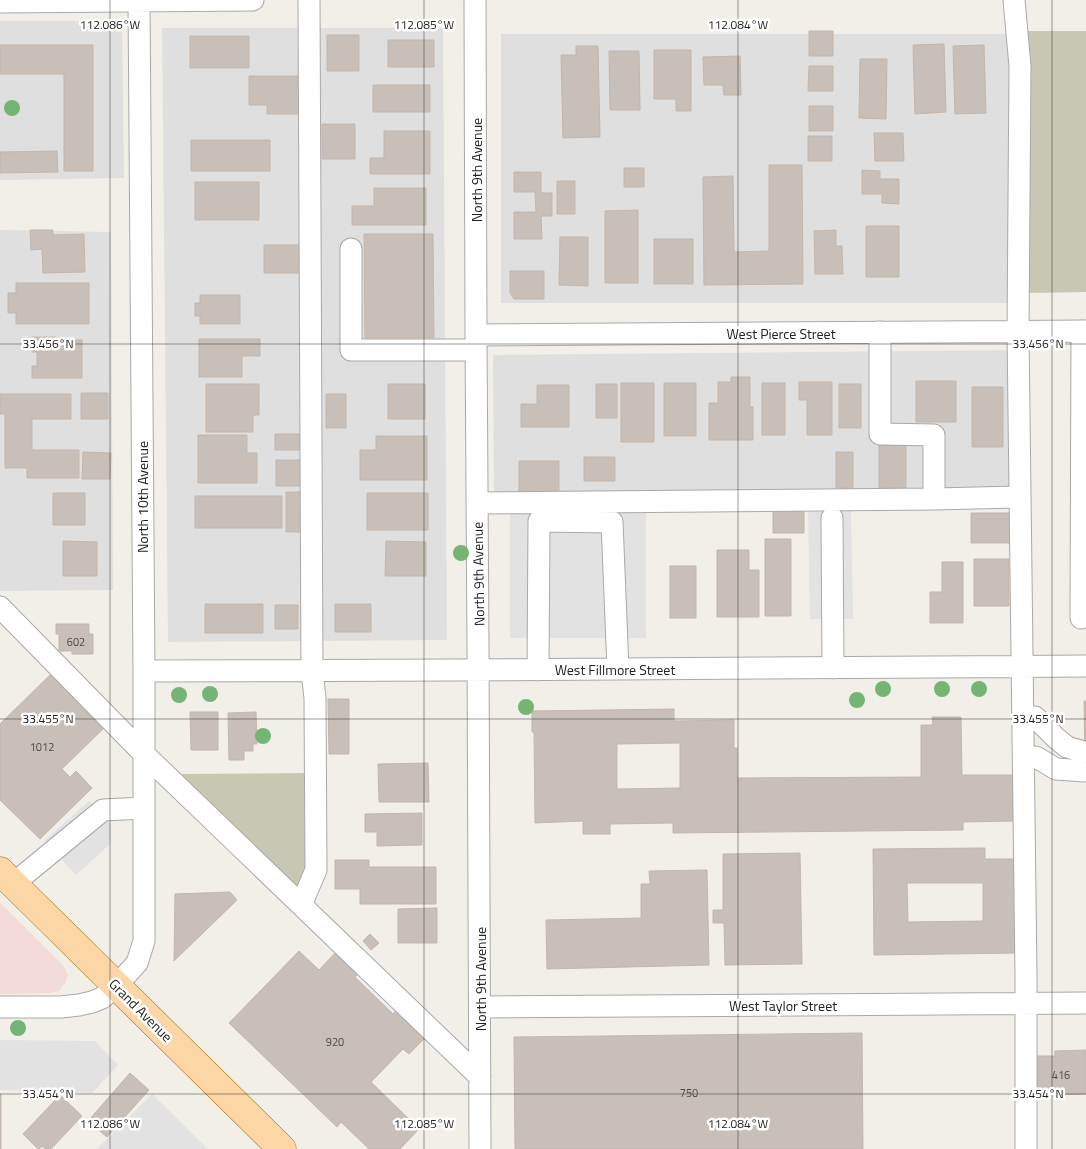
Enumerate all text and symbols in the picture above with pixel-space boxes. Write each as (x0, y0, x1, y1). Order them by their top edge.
text: 112.086°W (80, 15, 140, 34)
text: 112.085°W (394, 15, 454, 34)
text: 112.084°W (708, 15, 768, 34)
street label: North 9th Avenue (466, 118, 487, 222)
street label: West Pierce Street (726, 323, 836, 344)
text: 33.456°N (22, 334, 74, 353)
text: 33.456°N (1012, 334, 1064, 353)
street label: North 10th Avenue (132, 441, 153, 553)
street label: North 9th Avenue (467, 522, 489, 626)
house number: 602 (67, 634, 85, 650)
street label: West Fillmore Street (555, 659, 675, 680)
text: 33.455°N (22, 709, 74, 728)
text: 33.455°N (1012, 709, 1064, 728)
house number: 1012 (30, 739, 54, 755)
street label: North 9th Avenue (470, 927, 491, 1031)
street label: Grand Avenue (104, 973, 178, 1047)
street label: West Taylor Street (729, 995, 837, 1016)
house number: 920 (326, 1034, 344, 1050)
house number: 416 (1052, 1067, 1070, 1083)
text: 33.454°N (22, 1084, 74, 1103)
text: 33.454°N (1012, 1084, 1064, 1103)
house number: 750 (680, 1085, 698, 1101)
text: 112.086°W (80, 1114, 140, 1133)
text: 112.085°W (394, 1114, 454, 1133)
text: 112.084°W (708, 1114, 768, 1133)

